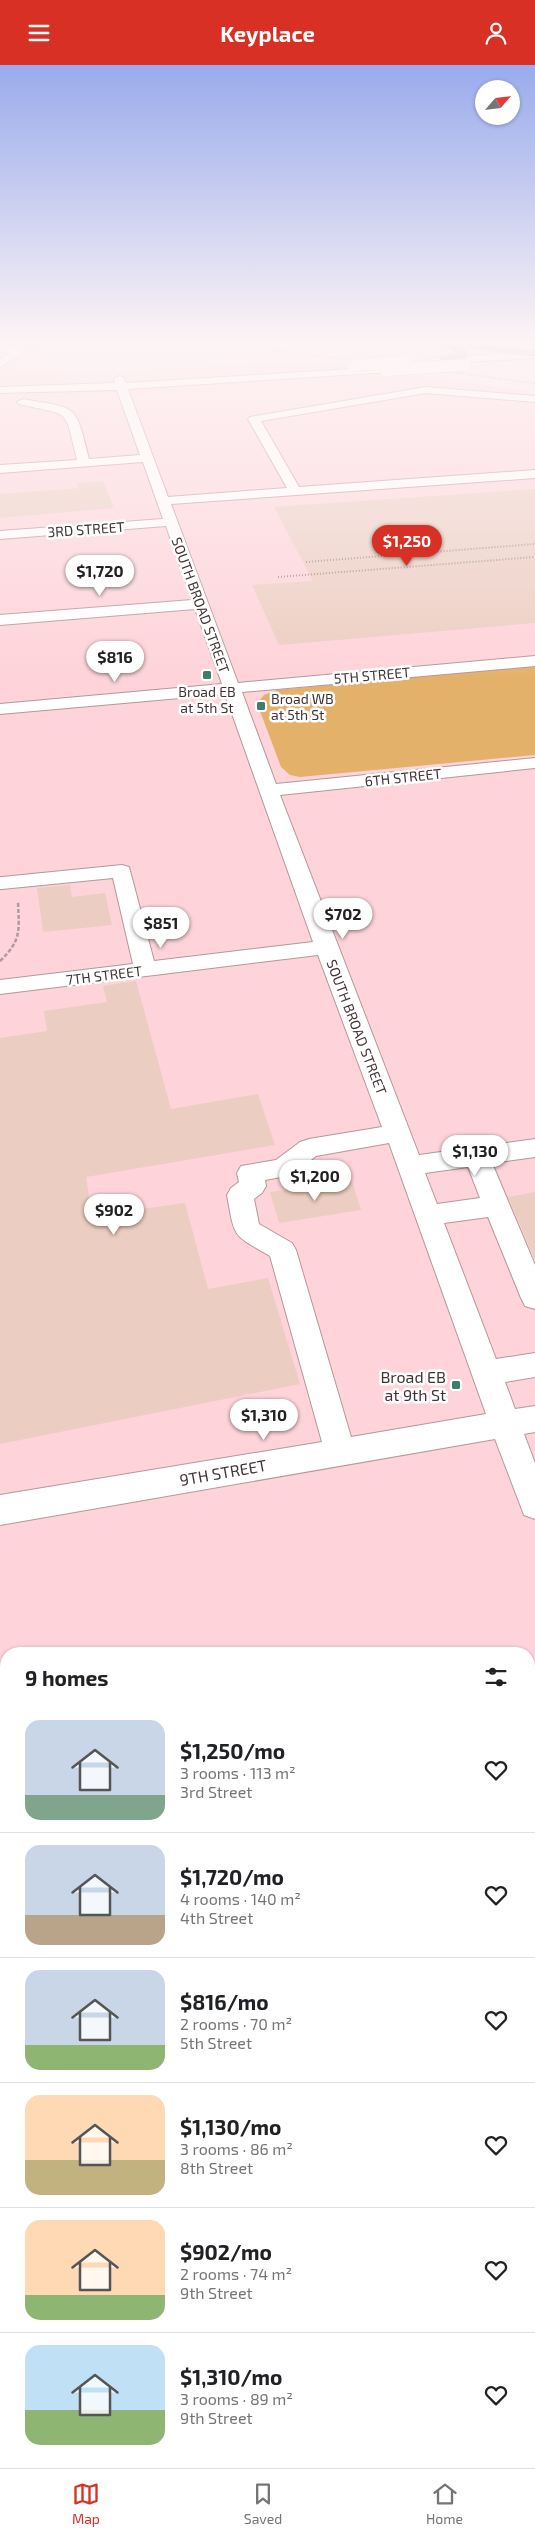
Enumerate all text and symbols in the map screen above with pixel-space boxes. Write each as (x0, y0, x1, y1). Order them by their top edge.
icon: menu (25, 19, 53, 47)
icon: person (482, 19, 510, 47)
text: Keyplace (220, 20, 315, 46)
north arrow (475, 80, 520, 125)
map controls (475, 80, 520, 125)
street label: 3RD STREET (47, 518, 125, 540)
pin: $1,250 (366, 525, 448, 567)
text: $1,250 (383, 531, 431, 550)
street label: SOUTH BROAD STREET (168, 535, 234, 675)
pin: $1,720 (59, 555, 141, 597)
text: $1,720 (76, 561, 124, 580)
pin: $816 (85, 641, 145, 683)
text: $816 (97, 647, 133, 666)
street label: 5TH STREET (333, 663, 411, 687)
marker: Broad EB at 5th St (201, 669, 213, 681)
place label: Broad EB at 5th St (178, 683, 236, 716)
place label: Broad WB at 5th St (271, 690, 334, 723)
marker: Broad WB at 5th St (255, 700, 267, 712)
street label: 6TH STREET (364, 765, 442, 789)
pin: $702 (313, 897, 373, 940)
text: $702 (324, 904, 362, 923)
pin: $851 (131, 907, 191, 949)
text: $851 (144, 913, 179, 932)
street label: SOUTH BROAD STREET (323, 957, 391, 1097)
street label: 7TH STREET (65, 962, 143, 988)
pin: $1,130 (434, 1135, 516, 1177)
text: $1,130 (452, 1141, 498, 1160)
pin: $1,200 (274, 1159, 356, 1202)
text: $1,200 (290, 1166, 340, 1185)
pin: $902 (84, 1193, 144, 1236)
text: $902 (95, 1200, 133, 1219)
place label: Broad EB at 9th St (380, 1367, 446, 1404)
marker: Broad EB at 9th St (450, 1379, 462, 1391)
pin: $1,310 (223, 1399, 305, 1441)
text: $1,310 (241, 1405, 287, 1424)
street label: 9TH STREET (178, 1455, 268, 1489)
icon: filters (482, 1663, 510, 1691)
text: 9 homes (25, 1665, 108, 1690)
text: $1,250/mo (180, 1738, 285, 1763)
icon: home (65, 1740, 125, 1800)
icon: heart (482, 1756, 510, 1784)
text: 3 rooms · 113 m² (180, 1763, 296, 1782)
text: 3rd Street (180, 1782, 252, 1801)
text: $1,720/mo (180, 1864, 284, 1889)
icon: home (65, 1865, 125, 1925)
icon: heart (482, 1881, 510, 1909)
text: 4 rooms · 140 m² (180, 1889, 301, 1908)
text: 4th Street (180, 1908, 253, 1927)
text: $816/mo (180, 1989, 269, 2014)
icon: home (65, 1990, 125, 2050)
icon: heart (482, 2006, 510, 2034)
text: 2 rooms · 70 m² (180, 2014, 292, 2033)
text: 5th Street (180, 2033, 252, 2052)
text: $1,130/mo (180, 2114, 281, 2139)
icon: home (65, 2115, 125, 2175)
icon: heart (482, 2131, 510, 2159)
text: 3 rooms · 86 m² (180, 2139, 293, 2158)
text: 8th Street (180, 2158, 253, 2177)
text: $902/mo (180, 2239, 272, 2264)
icon: home (65, 2240, 125, 2300)
icon: heart (482, 2256, 510, 2284)
text: 2 rooms · 74 m² (180, 2264, 292, 2283)
text: 9th Street (180, 2283, 253, 2302)
text: $1,310/mo (180, 2364, 282, 2389)
icon: home (65, 2365, 125, 2425)
icon: heart (482, 2381, 510, 2409)
text: 3 rooms · 89 m² (180, 2389, 293, 2408)
text: 9th Street (180, 2408, 253, 2427)
tab: Map (72, 2480, 100, 2527)
tab: Saved (244, 2480, 282, 2527)
tab: Home (426, 2480, 463, 2527)

